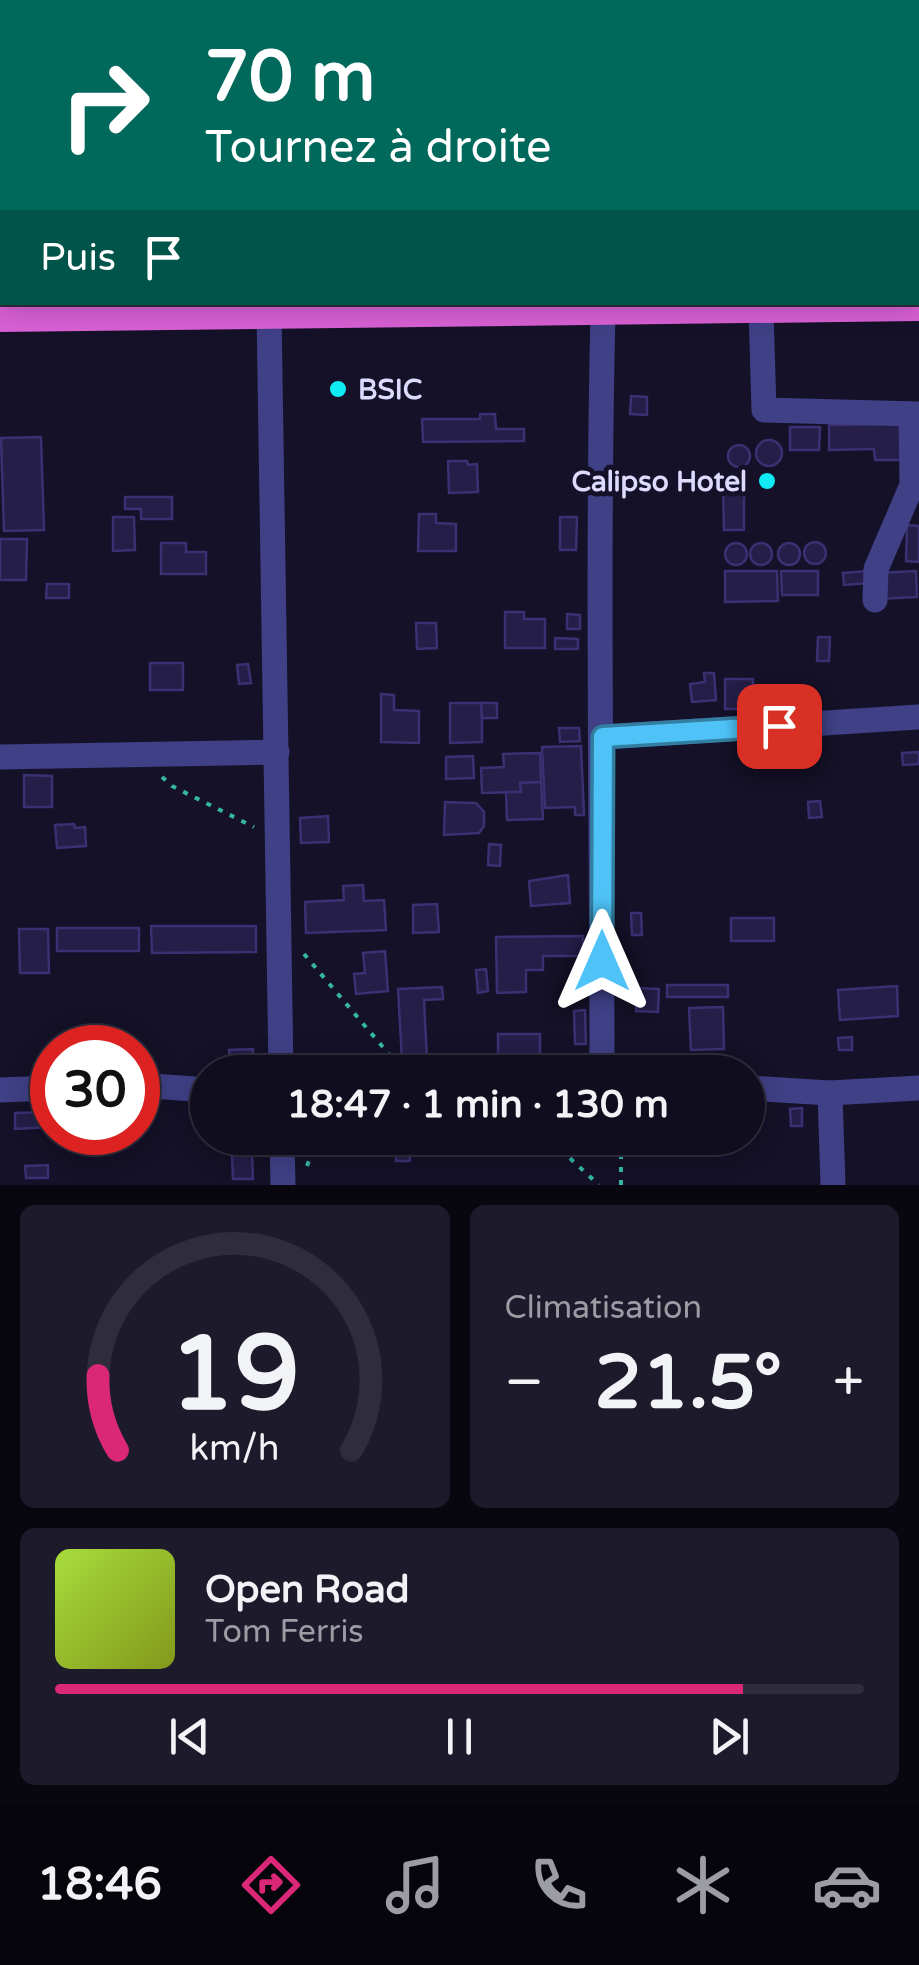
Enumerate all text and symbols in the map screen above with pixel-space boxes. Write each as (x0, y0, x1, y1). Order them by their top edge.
text: 70 m (205, 36, 375, 120)
icon: right (40, 40, 170, 170)
text: Tournez à droite (205, 121, 551, 175)
icon: arrive (136, 230, 191, 285)
text: Puis (40, 235, 116, 281)
place label: BSIC (358, 373, 422, 407)
marker: BSIC (327, 378, 349, 400)
place label: Calipso Hotel (571, 465, 747, 499)
marker: Calipso Hotel (756, 470, 778, 492)
pin (737, 684, 822, 769)
icon: arrive (752, 699, 807, 754)
position arrow (550, 909, 654, 1013)
speed limit sign: 30 (30, 1025, 160, 1155)
text: 18:47 · 1 min · 130 m (286, 1082, 669, 1128)
text: Climatisation (505, 1289, 702, 1327)
text: 19 (169, 1313, 300, 1438)
text: 21.5° (595, 1338, 782, 1428)
text: − (505, 1350, 544, 1416)
text: + (833, 1350, 864, 1416)
text: km/h (190, 1427, 280, 1470)
text: Open Road (205, 1567, 410, 1613)
text: Tom Ferris (205, 1613, 364, 1651)
icon: previous (162, 1709, 217, 1764)
icon: pause (432, 1709, 487, 1764)
icon: next (702, 1709, 757, 1764)
icon: directions (236, 1850, 306, 1920)
icon: music (380, 1850, 450, 1920)
icon: phone (524, 1850, 594, 1920)
icon: climate (668, 1850, 738, 1920)
icon: car (812, 1850, 882, 1920)
text: 18:46 (37, 1858, 162, 1912)

